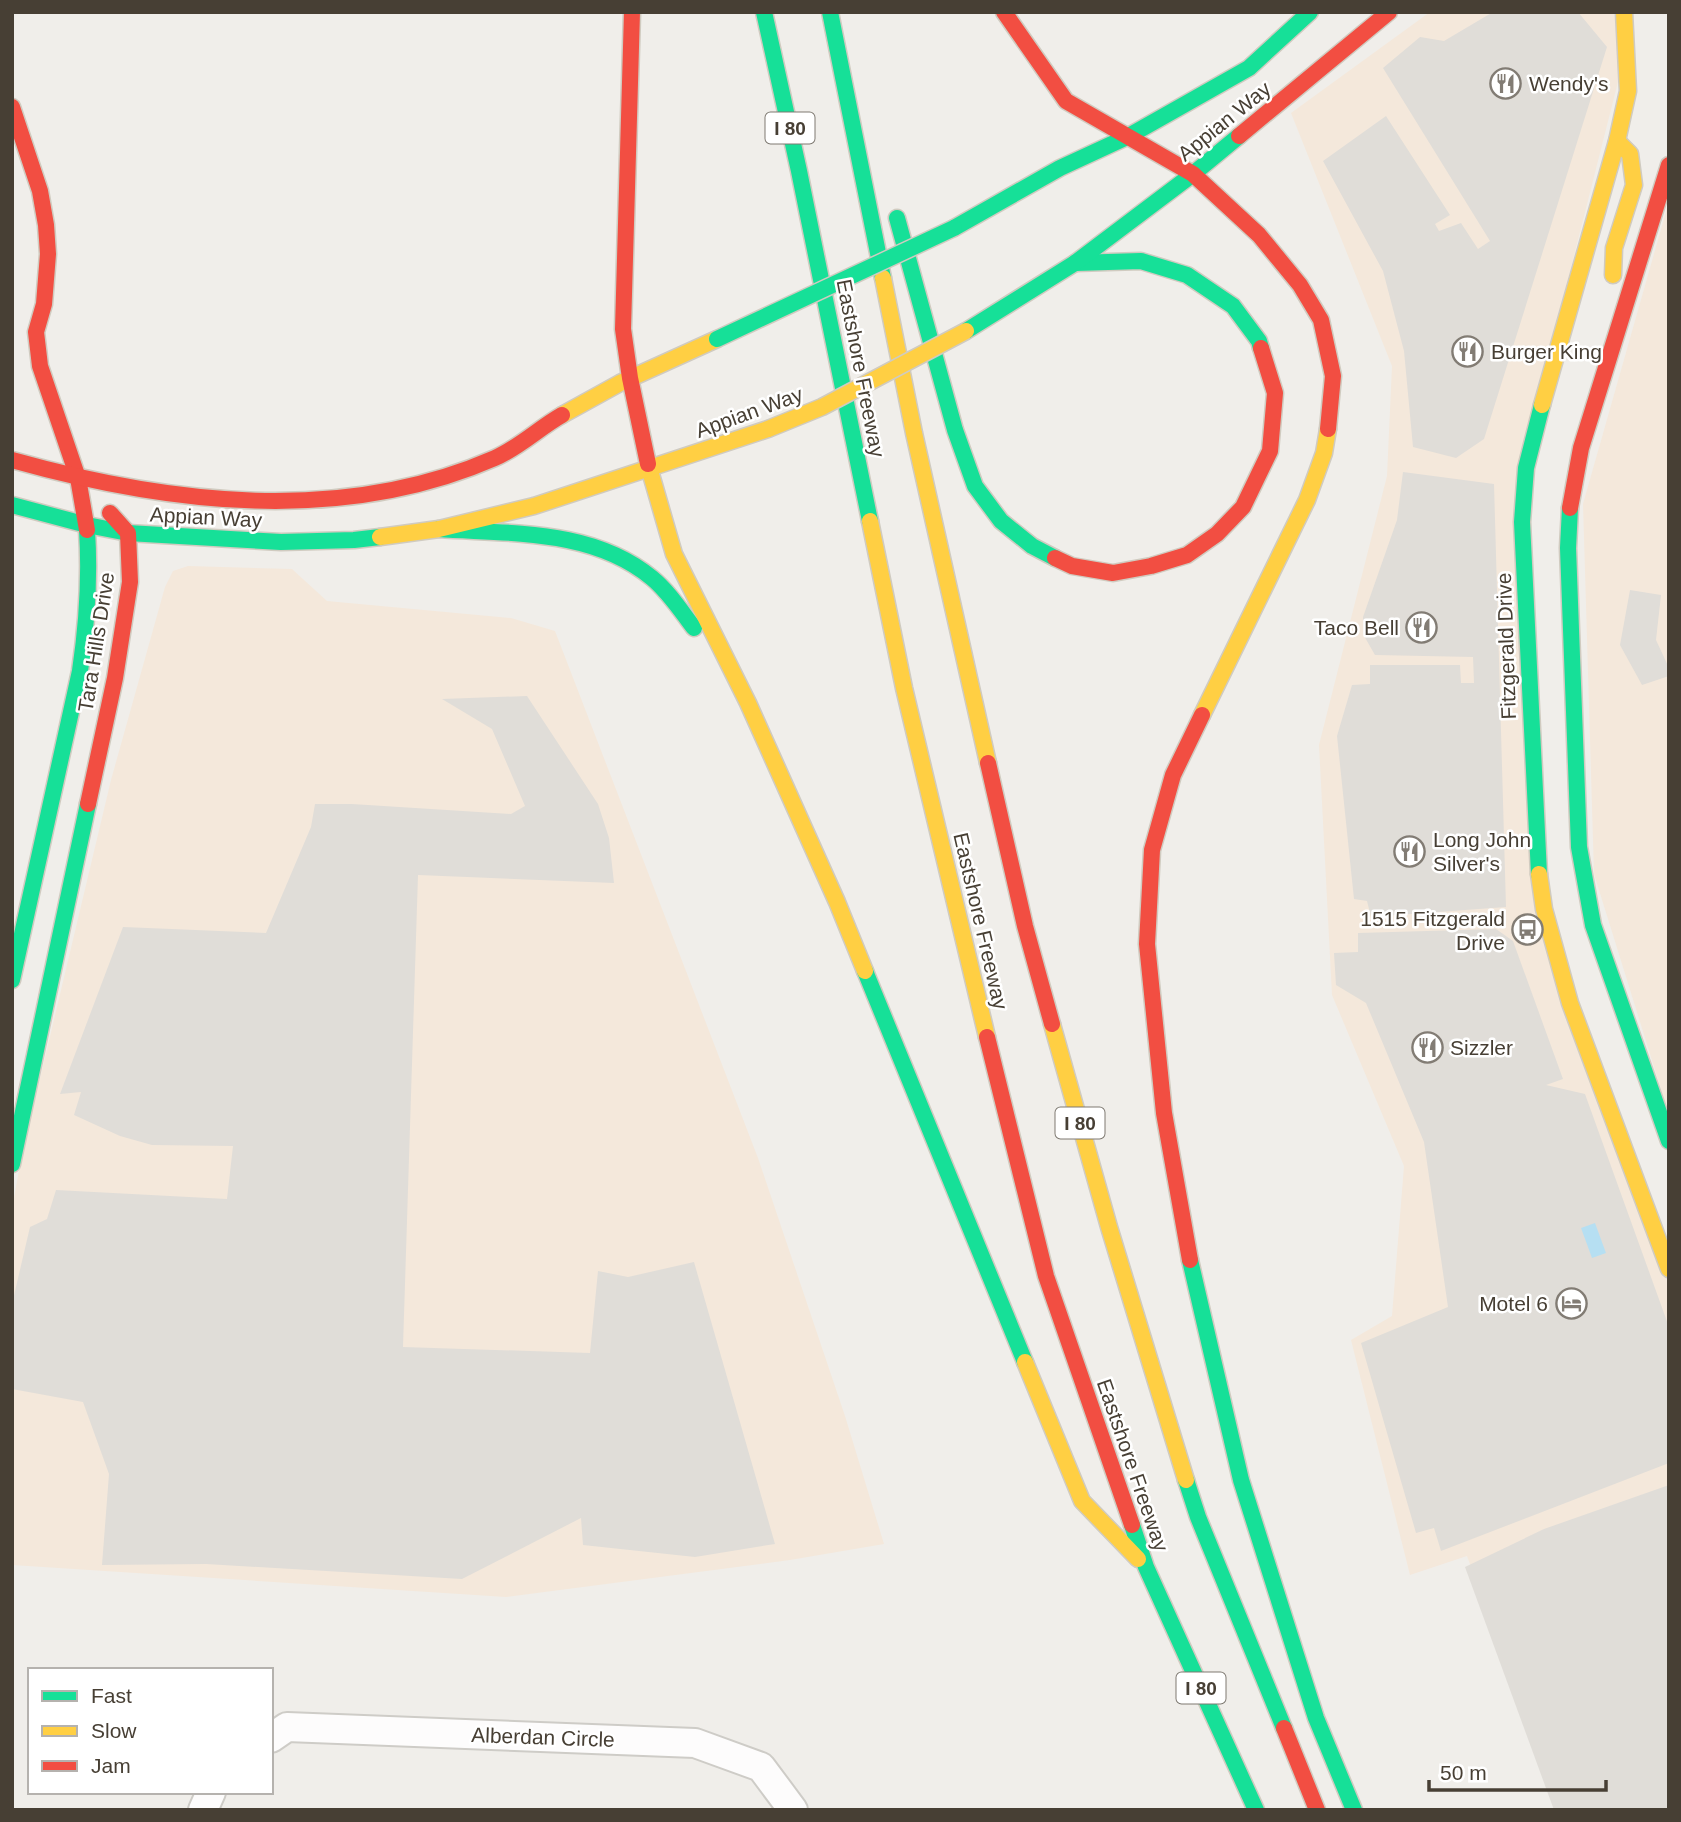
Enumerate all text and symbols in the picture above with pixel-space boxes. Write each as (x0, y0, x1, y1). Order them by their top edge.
restaurant icon: Wendy's (1489, 66, 1523, 100)
place label: Wendy's (1529, 72, 1609, 95)
street label: Appian Way (1173, 76, 1275, 165)
road number: I 80 (766, 112, 814, 144)
street label: Eastshore Freeway (832, 277, 890, 459)
restaurant icon: Burger King (1451, 334, 1485, 368)
place label: Burger King (1491, 340, 1602, 363)
street label: Appian Way (692, 382, 806, 442)
street label: Appian Way (149, 503, 263, 531)
street label: Tara Hills Drive (74, 570, 118, 714)
street label: Fitzgerald Drive (1492, 572, 1520, 720)
restaurant icon: Taco Bell (1405, 610, 1439, 644)
place label: Taco Bell (1314, 616, 1399, 639)
place label: Long John Silver's (1433, 828, 1531, 875)
street label: Eastshore Freeway (949, 830, 1013, 1012)
restaurant icon: Long John Silver's (1393, 834, 1427, 868)
place label: 1515 Fitzgerald Drive (1360, 907, 1505, 954)
bus stop icon: 1515 Fitzgerald Drive (1511, 913, 1545, 947)
restaurant icon: Sizzler (1410, 1030, 1444, 1064)
place label: Sizzler (1450, 1036, 1513, 1059)
road number: I 80 (1056, 1107, 1104, 1138)
hotel icon: Motel 6 (1554, 1286, 1588, 1320)
place label: Motel 6 (1479, 1292, 1548, 1315)
street label: Eastshore Freeway (1093, 1376, 1173, 1555)
legend (28, 1668, 273, 1794)
road number: I 80 (1176, 1672, 1226, 1704)
text: Fast (91, 1684, 132, 1707)
text: Slow (91, 1719, 137, 1742)
street label: Alberdan Circle (471, 1723, 615, 1751)
scale bar (1429, 1748, 1606, 1792)
text: Jam (91, 1754, 131, 1777)
text: 50 m (1440, 1761, 1487, 1784)

